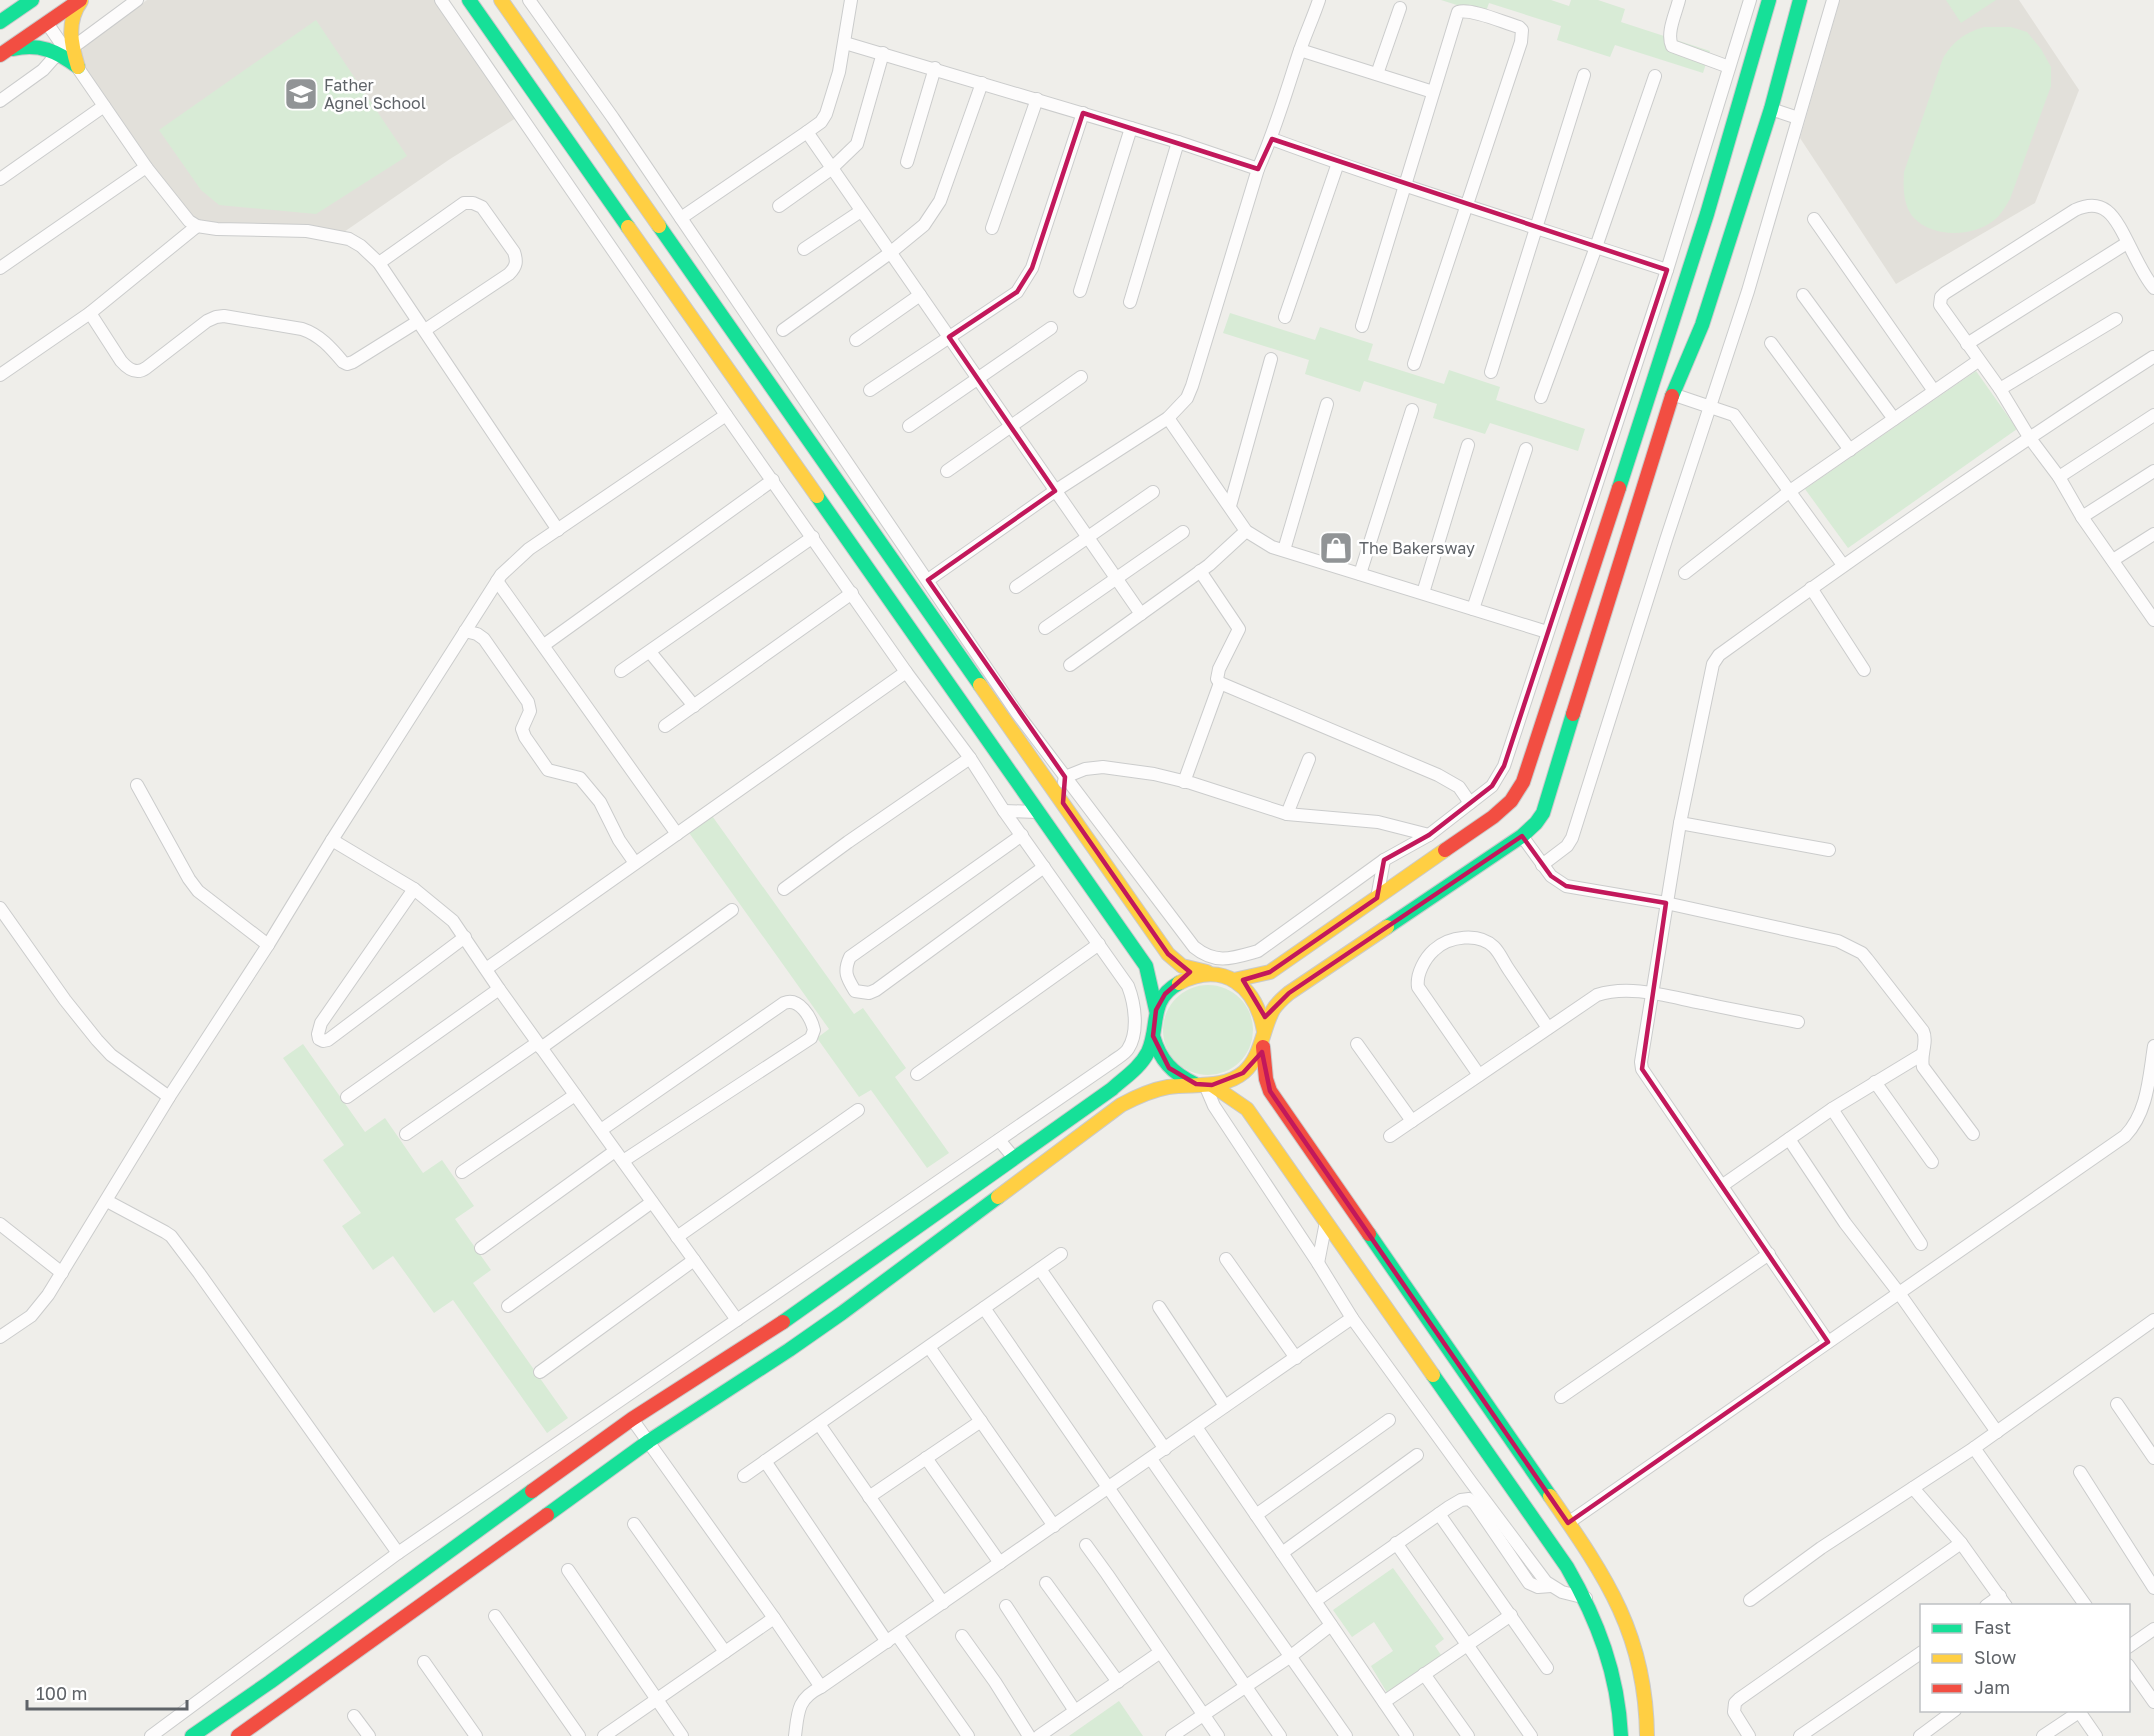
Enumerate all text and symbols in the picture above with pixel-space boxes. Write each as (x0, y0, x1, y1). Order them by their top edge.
place label: Father Agnel School (324, 75, 426, 113)
school or university icon: Father Agnel School (283, 76, 319, 112)
shop icon: The Bakersway (1318, 530, 1354, 566)
place label: The Bakersway (1359, 538, 1475, 558)
legend (1920, 1604, 2130, 1712)
text: Fast (1974, 1616, 2011, 1638)
text: Slow (1974, 1646, 2017, 1668)
scale bar (27, 1673, 188, 1711)
text: Jam (1974, 1676, 2010, 1698)
text: 100 m (36, 1682, 87, 1704)

